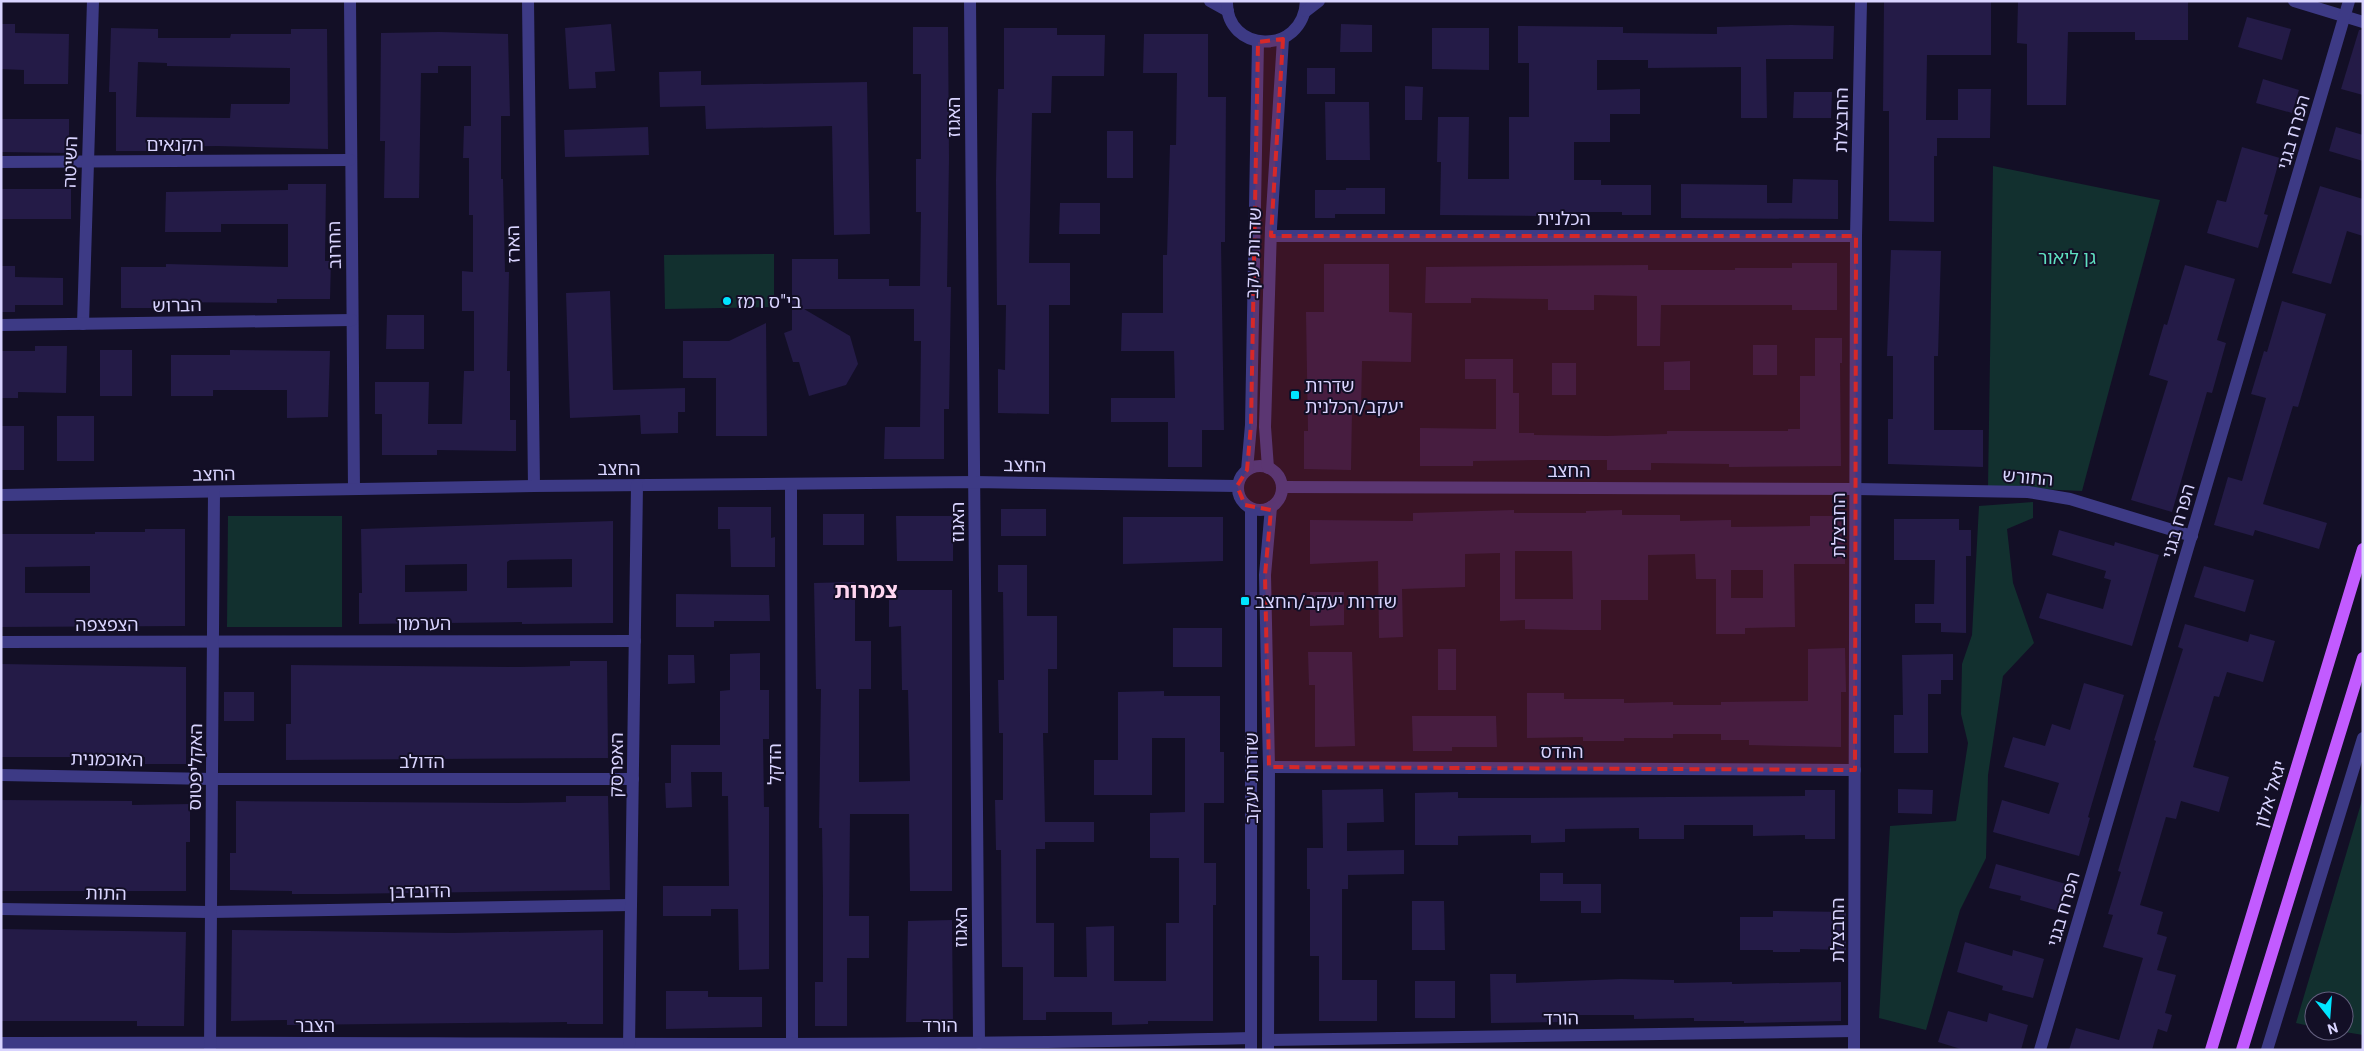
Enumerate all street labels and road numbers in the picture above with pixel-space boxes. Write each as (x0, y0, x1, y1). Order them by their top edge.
street label: החבצלת (1830, 87, 1852, 153)
street label: הפרח בגני (2272, 92, 2314, 172)
street label: האגוז (943, 97, 964, 137)
street label: הקנאים (146, 134, 204, 155)
street label: השיטה (59, 135, 81, 189)
street label: שדרות יעקב (1241, 207, 1265, 299)
street label: הכלנית (1537, 208, 1591, 229)
street label: החרוב (323, 221, 345, 269)
street label: הארז (502, 225, 524, 263)
street label: הברוש (152, 294, 202, 316)
street label: החצב (1003, 454, 1047, 476)
street label: החצב (597, 458, 641, 479)
street label: החצב (1547, 460, 1591, 481)
street label: החצב (192, 463, 236, 485)
street label: החורש (2002, 464, 2054, 490)
street label: הפרח בגני (2157, 481, 2199, 561)
street label: החבצלת (1828, 492, 1849, 558)
street label: האגוז (947, 502, 968, 542)
street label: הערמון (397, 613, 451, 634)
street label: הצפצפה (75, 614, 139, 635)
street label: האקליפטוס (184, 723, 206, 811)
street label: האפרסק (605, 732, 627, 798)
street label: שדרות יעקב (1241, 732, 1262, 824)
street label: ההדס (1540, 741, 1584, 762)
street label: הדקל (764, 743, 785, 785)
street label: האוכמנית (70, 748, 144, 770)
street label: הדולב (399, 751, 445, 772)
street label: יגאל אלון (2250, 758, 2290, 830)
street label: הפרח בגני (2042, 869, 2084, 949)
street label: הדובדבן (389, 880, 451, 902)
street label: התות (85, 882, 127, 904)
street label: החבצלת (1827, 897, 1848, 963)
street label: האגוז (950, 907, 971, 947)
street label: הורד (1543, 1007, 1579, 1029)
street label: הצבר (295, 1015, 335, 1036)
street label: הורד (922, 1015, 958, 1036)

